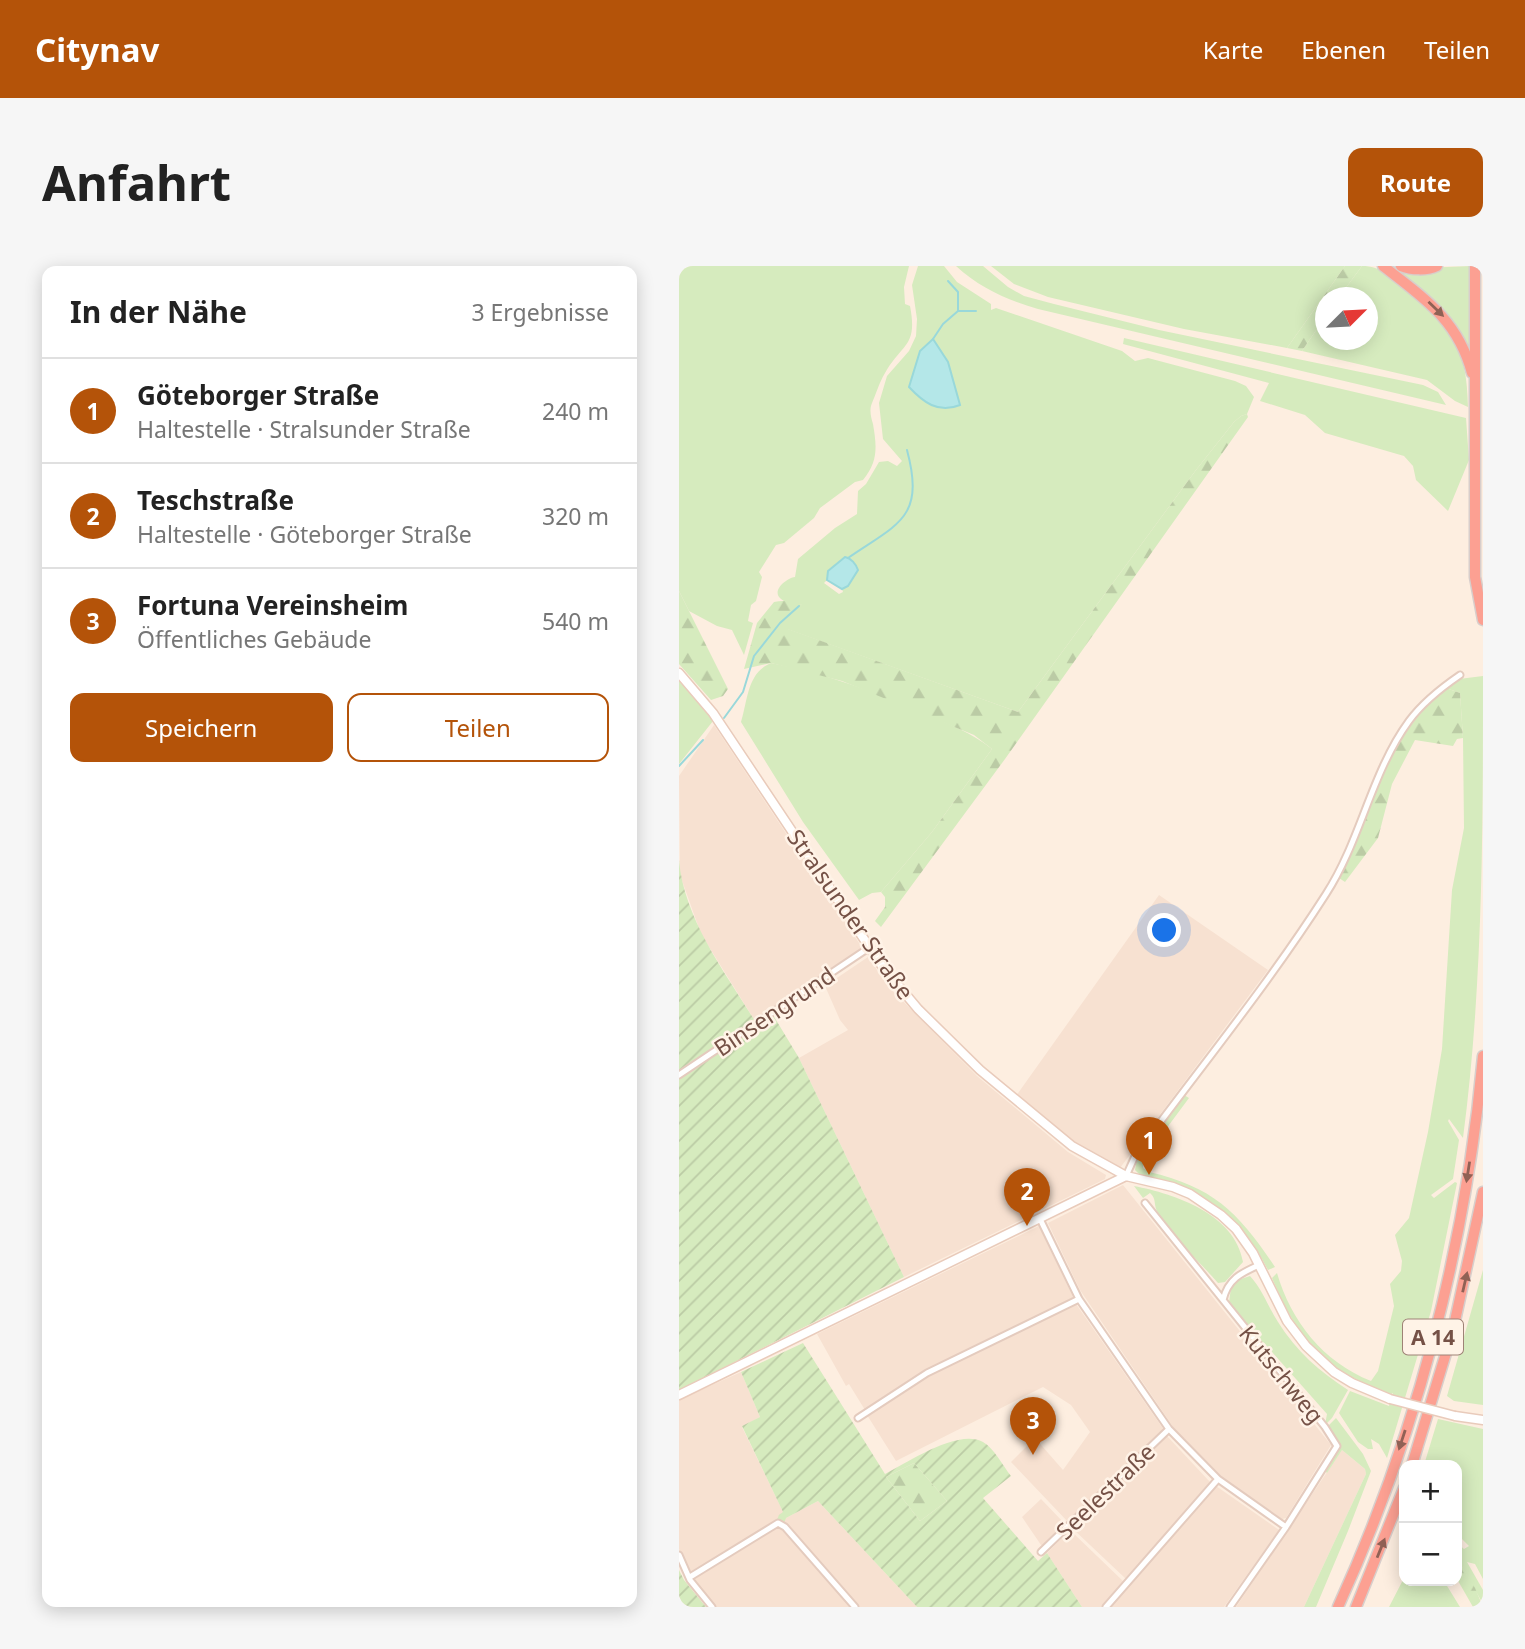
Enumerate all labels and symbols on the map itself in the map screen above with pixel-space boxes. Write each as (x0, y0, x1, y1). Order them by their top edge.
north arrow (1315, 287, 1378, 350)
one-way arrow (1428, 300, 1445, 317)
street label: Stralsunder Straße (780, 822, 922, 1006)
your location (1147, 913, 1181, 947)
street label: Binsengrund (707, 959, 841, 1063)
pin: 1 (1126, 1117, 1172, 1175)
one-way arrow (1463, 1161, 1474, 1183)
pin: 2 (1004, 1168, 1050, 1226)
one-way arrow (1460, 1271, 1471, 1293)
street label: Kutschweg (1232, 1318, 1332, 1430)
road number: A 14 (1403, 1320, 1463, 1354)
pin: 3 (1010, 1397, 1056, 1455)
one-way arrow (1397, 1430, 1407, 1451)
street label: Seelestraße (1048, 1436, 1162, 1546)
one-way arrow (1376, 1537, 1387, 1558)

